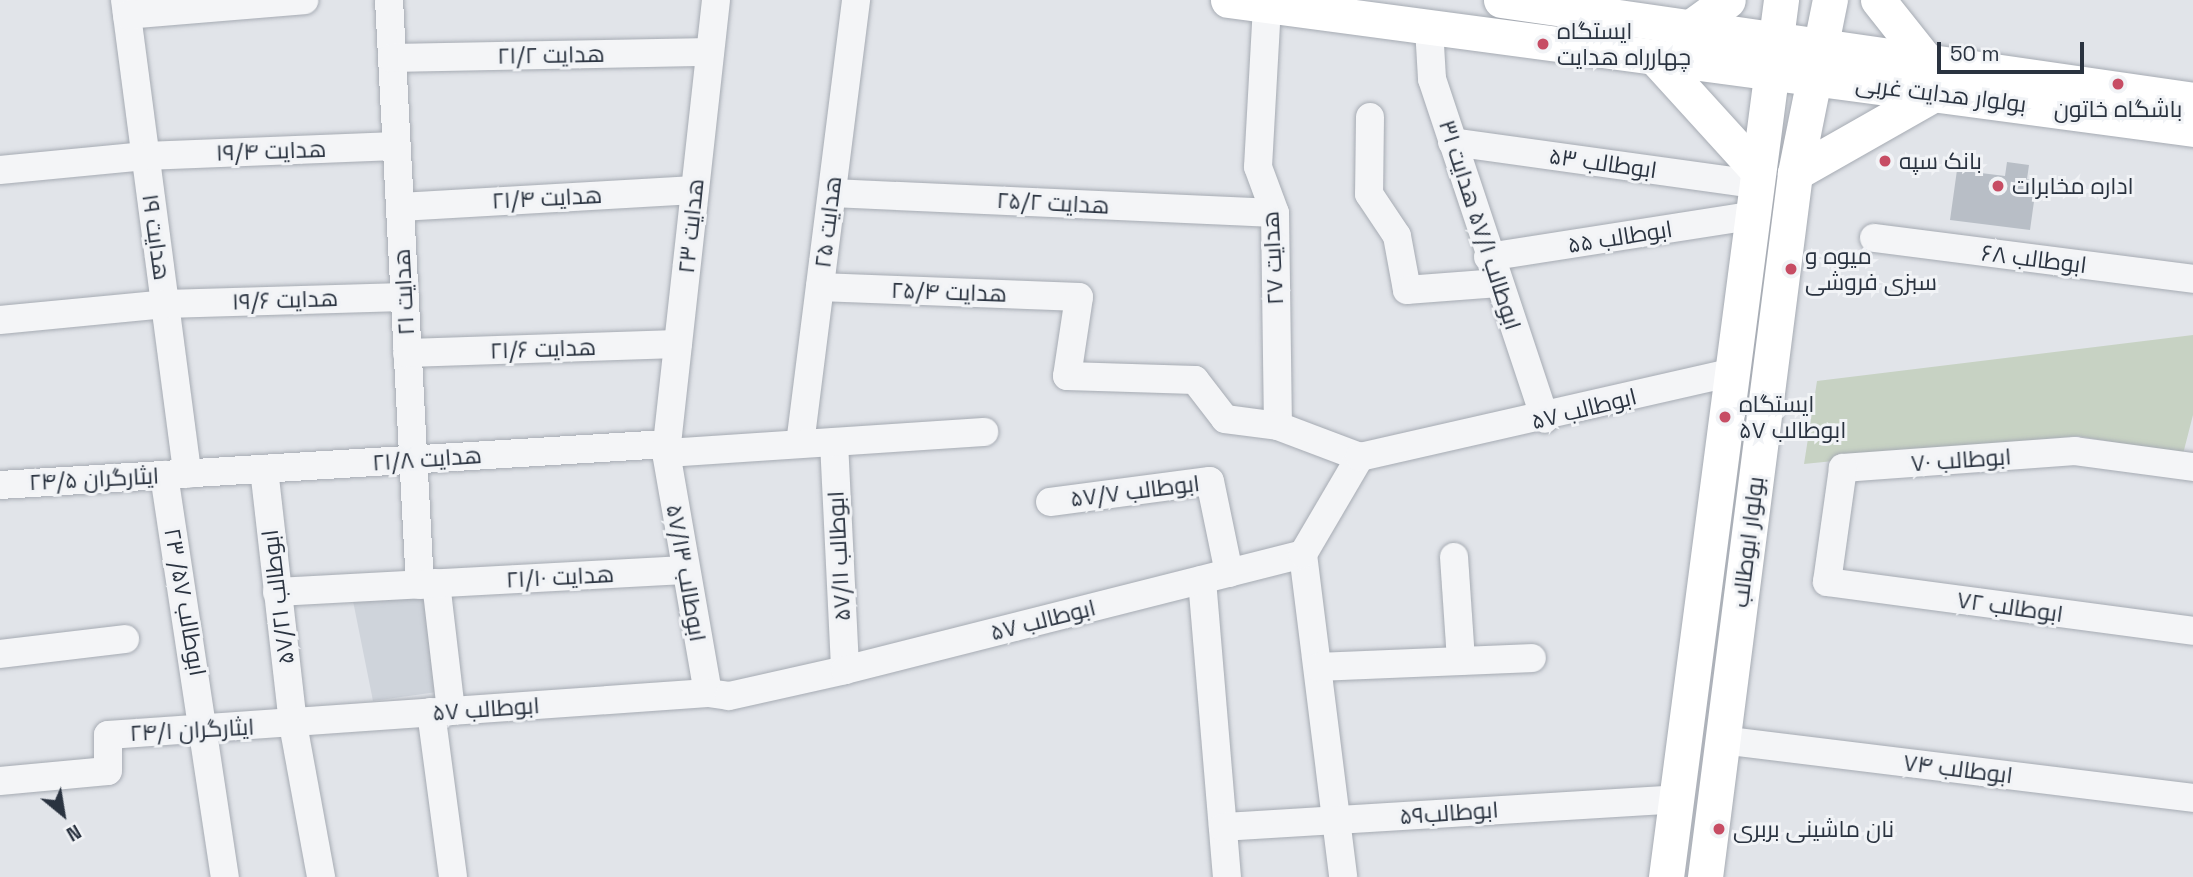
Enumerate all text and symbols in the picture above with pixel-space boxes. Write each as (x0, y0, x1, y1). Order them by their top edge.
place label: ایستگاه چهارراه هدایت (1557, 17, 1691, 71)
scale bar (1941, 28, 2088, 72)
marker: ایستگاه چهارراه هدایت (1535, 36, 1551, 52)
street label: هدایت ۲۱/۲ (497, 40, 605, 70)
text: 50 m (1950, 40, 2000, 67)
street label: بولوار هدایت غربی (1854, 70, 2028, 118)
marker: باشگاه خاتون (2110, 76, 2126, 92)
place label: باشگاه خاتون (2054, 95, 2182, 123)
street label: ابوطالب ۵۷/۱ هدایت ۳۱ (1433, 116, 1527, 334)
street label: هدایت ۱۹/۴ (215, 135, 327, 167)
street label: ابوطالب ۵۳ (1547, 142, 1659, 184)
place label: بانک سپه (1899, 147, 1982, 175)
marker: بانک سپه (1877, 153, 1893, 169)
place label: اداره مخابرات (2012, 172, 2134, 200)
street label: هدایت ۲۵ (809, 175, 847, 269)
street label: هدایت ۲۳ (672, 177, 710, 275)
marker: اداره مخابرات (1990, 178, 2006, 194)
street label: هدایت ۲۱/۴ (491, 181, 603, 215)
street label: هدایت ۲۵/۲ (996, 186, 1110, 220)
street label: هدایت ۱۹ (136, 192, 176, 282)
street label: هدایت ۲۷ (1257, 210, 1289, 306)
street label: ابوطالب ۵۵ (1566, 215, 1674, 259)
street label: ابوطالب ۶۸ (1980, 239, 2088, 279)
place label: میوه و سبزی فروشی (1805, 242, 1937, 296)
street label: هدایت ۲۱ (388, 248, 420, 336)
marker: میوه و سبزی فروشی (1783, 261, 1799, 277)
street label: هدایت ۲۵/۴ (891, 276, 1007, 308)
street label: هدایت ۱۹/۶ (231, 284, 339, 316)
street label: هدایت ۲۱/۶ (489, 333, 597, 365)
street label: ابوطالب ۵۷ (1529, 383, 1639, 435)
place label: ایستگاه ابوطالب ۵۷ (1739, 390, 1846, 444)
marker: ایستگاه ابوطالب ۵۷ (1717, 409, 1733, 425)
street label: هدایت ۲۱/۸ (371, 441, 483, 477)
street label: ابوطالب ۷۰ (1910, 443, 2012, 477)
street label: ایثارگران ۲۴/۵ (28, 462, 160, 496)
street label: ابوطالب ۵۷/۷ (1069, 469, 1201, 513)
street label: بولوار ابوطالب (1726, 475, 1770, 609)
street label: ابوطالب ۵۷/۱۱ (822, 490, 856, 622)
street label: ابوطالب ۵۷/۱۳ (660, 502, 712, 644)
street label: ابوطالب ۵۷/ ۲۳ (158, 526, 212, 678)
street label: ابوطالب ۵۷/۲۱ (256, 528, 300, 666)
street label: هدایت ۲۱/۱۰ (505, 560, 615, 594)
street label: ابوطالب ۷۲ (1955, 586, 2065, 628)
street label: ابوطالب ۵۷ (988, 594, 1098, 646)
street label: ابوطالب ۵۷ (431, 691, 541, 727)
street label: ایثارگران ۲۴/۱ (129, 713, 255, 747)
street label: ابوطالب ۷۴ (1902, 749, 2014, 789)
north arrow (28, 779, 98, 849)
street label: ابوطالب۵۹ (1399, 796, 1499, 830)
place label: نان ماشینی بربری (1733, 815, 1894, 843)
text: N (62, 819, 86, 847)
marker: نان ماشینی بربری (1711, 821, 1727, 837)

